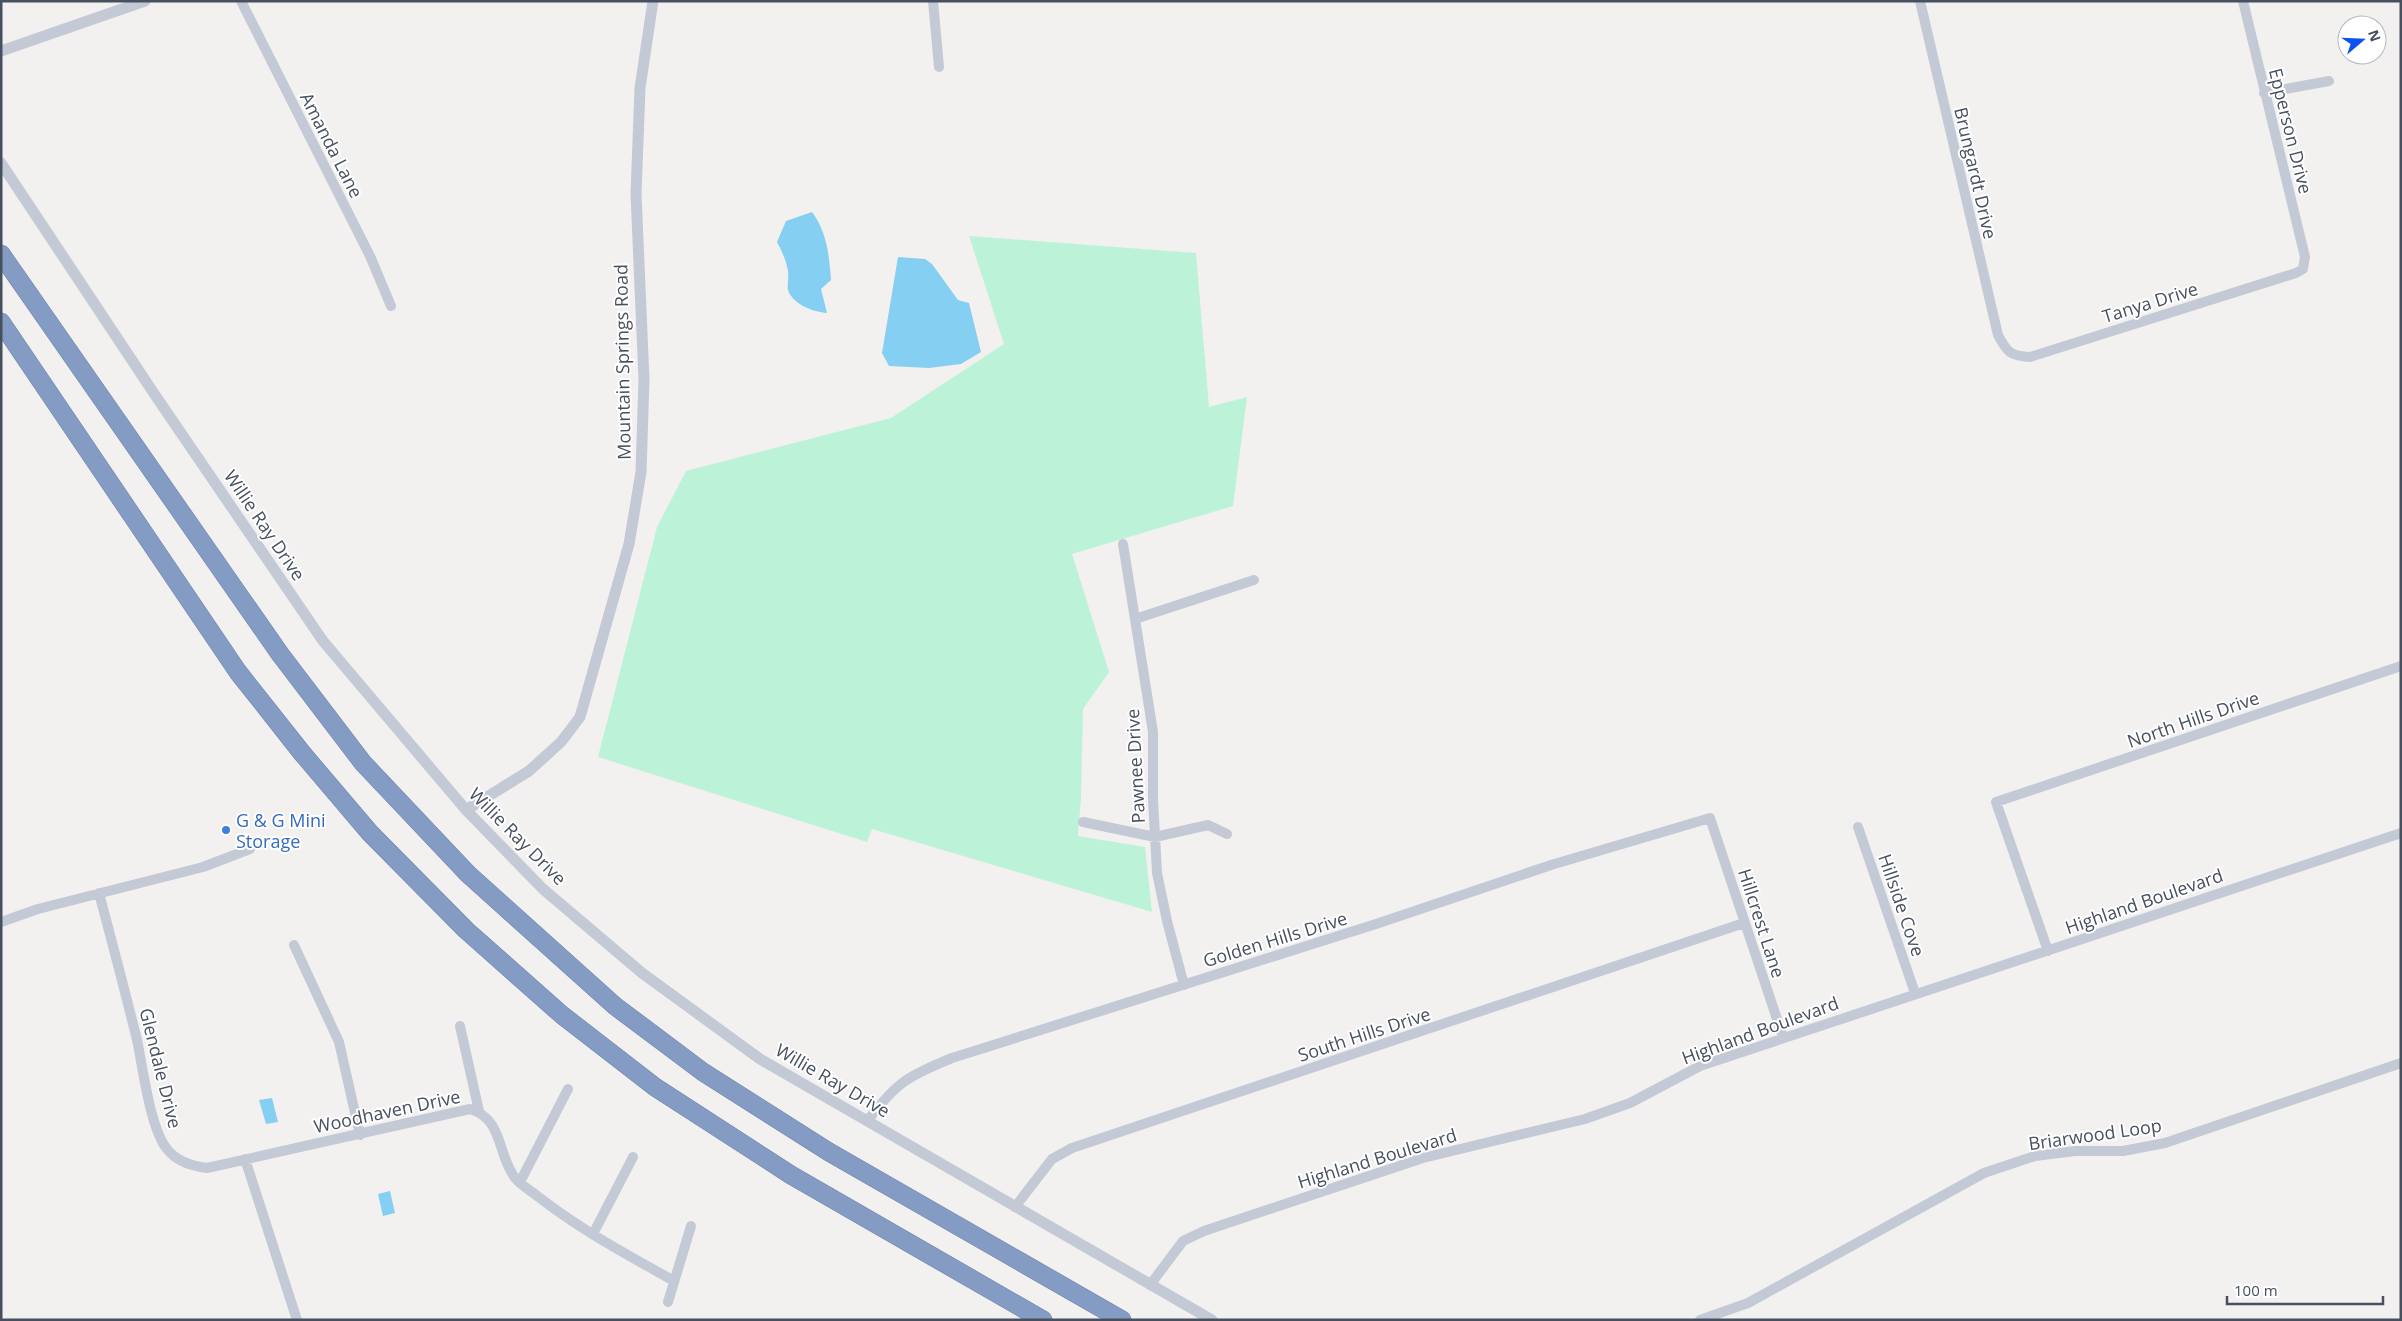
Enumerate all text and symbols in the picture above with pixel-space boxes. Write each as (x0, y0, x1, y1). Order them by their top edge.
north arrow (2337, 15, 2387, 65)
text: N (2364, 27, 2386, 44)
street label: Epperson Drive (2264, 66, 2318, 196)
street label: Amanda Lane (295, 88, 369, 202)
street label: Brungardt Drive (1949, 105, 2003, 241)
street label: Mountain Springs Road (608, 264, 636, 460)
street label: Tanya Drive (2099, 276, 2201, 328)
street label: Willie Ray Drive (219, 465, 311, 585)
street label: North Hills Drive (2124, 685, 2262, 753)
street label: Pawnee Drive (1120, 708, 1150, 824)
street label: Willie Ray Drive (464, 782, 572, 890)
place label: G & G Mini Storage (236, 808, 326, 853)
marker: G & G Mini Storage (220, 824, 232, 836)
street label: Hillside Cove (1873, 850, 1931, 960)
street label: Highland Boulevard (2062, 863, 2226, 939)
street label: Hillcrest Lane (1733, 865, 1791, 981)
street label: Golden Hills Drive (1200, 906, 1350, 972)
street label: Highland Boulevard (1678, 990, 1842, 1070)
street label: South Hills Drive (1295, 1001, 1433, 1067)
street label: Glendale Drive (134, 1005, 188, 1131)
street label: Willie Ray Drive (771, 1037, 895, 1123)
street label: Woodhaven Drive (312, 1084, 462, 1138)
street label: Briarwood Loop (2027, 1113, 2163, 1155)
street label: Highland Boulevard (1294, 1122, 1460, 1194)
scale bar (2227, 1274, 2383, 1306)
text: 100 m (2234, 1280, 2278, 1300)

